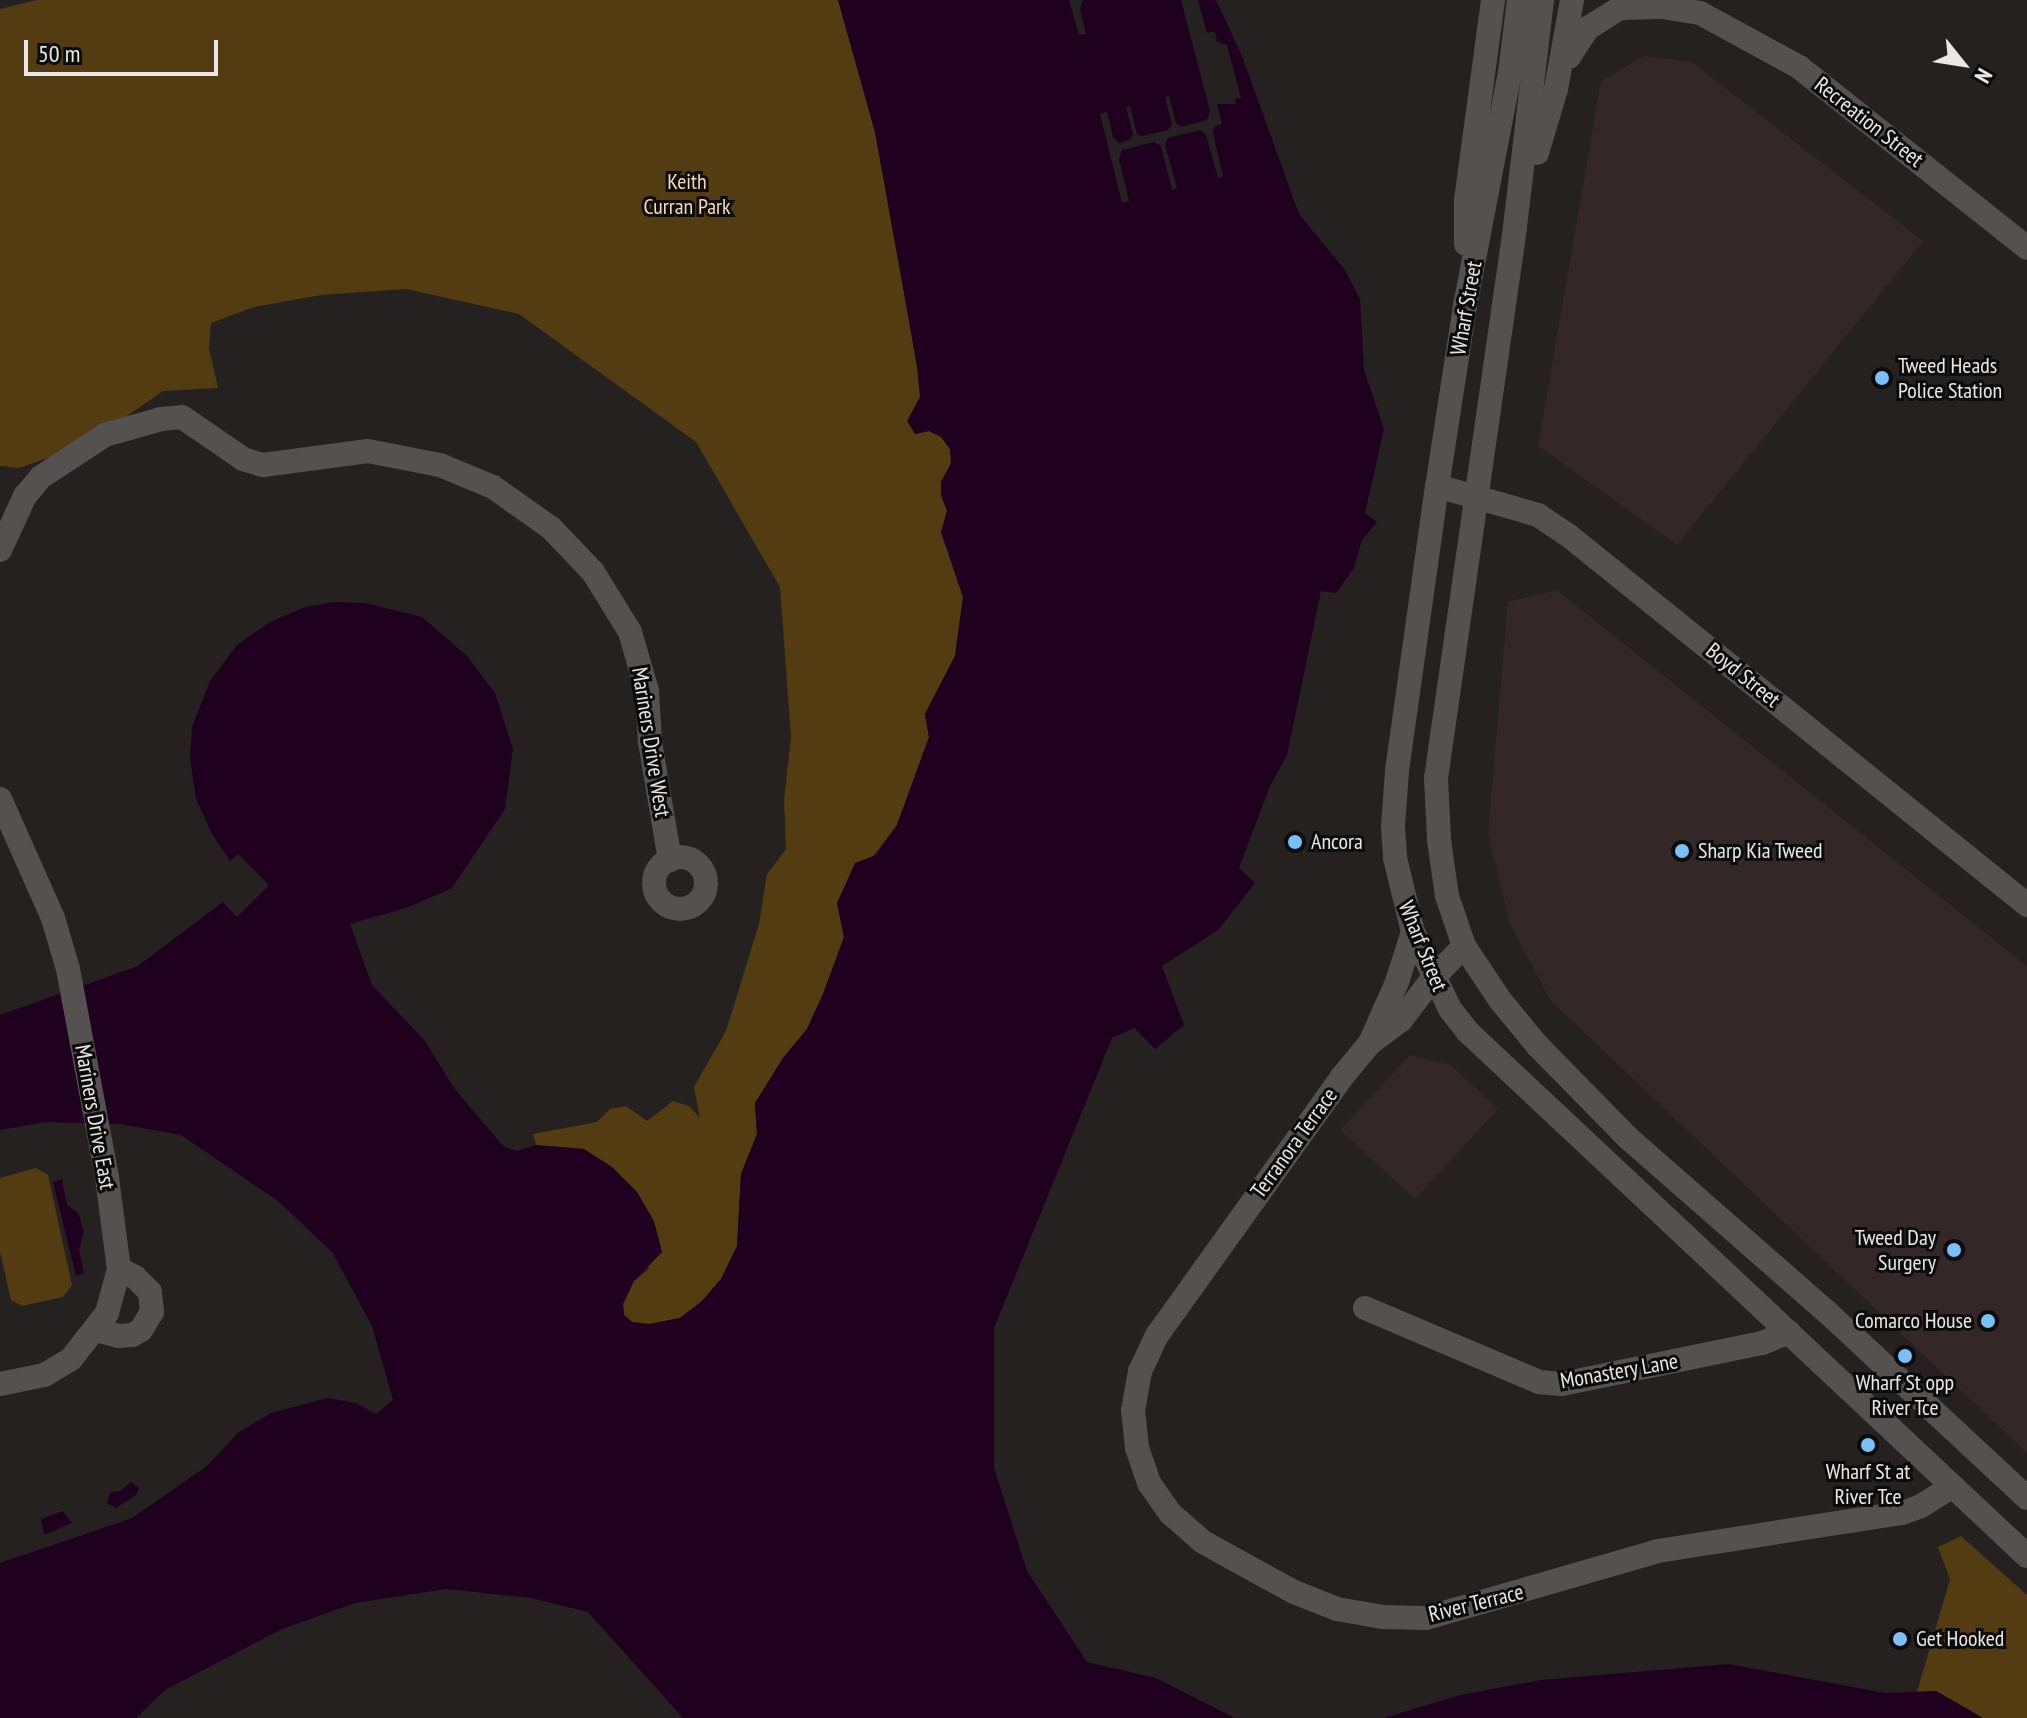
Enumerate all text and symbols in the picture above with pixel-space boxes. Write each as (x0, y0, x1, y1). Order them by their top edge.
scale bar (28, 24, 222, 74)
north arrow (1923, 24, 2003, 104)
text: 50 m (38, 38, 80, 69)
text: N (1969, 64, 1999, 88)
street label: Recreation Street (1809, 71, 1929, 173)
park label: Keith Curran Park (643, 168, 731, 220)
street label: Wharf Street (1445, 259, 1487, 357)
place label: Tweed Heads Police Station (1898, 352, 2002, 404)
marker: Tweed Heads Police Station (1873, 369, 1891, 387)
street label: Boyd Street (1701, 637, 1785, 713)
street label: Mariners Drive West (626, 665, 676, 819)
place label: Ancora (1311, 829, 1363, 855)
marker: Ancora (1286, 833, 1304, 851)
place label: Sharp Kia Tweed (1698, 838, 1823, 864)
marker: Sharp Kia Tweed (1673, 842, 1691, 860)
street label: Wharf Street (1393, 897, 1453, 995)
street label: Mariners Drive East (69, 1042, 121, 1192)
street label: Terranora Terrace (1245, 1083, 1343, 1203)
place label: Tweed Day Surgery (1855, 1224, 1936, 1276)
marker: Tweed Day Surgery (1943, 1239, 1965, 1261)
place label: Comarco House (1855, 1308, 1972, 1334)
marker: Comarco House (1979, 1312, 1997, 1330)
marker: Wharf St opp River Tce (1896, 1347, 1914, 1365)
street label: Monastery Lane (1558, 1348, 1680, 1394)
place label: Wharf St opp River Tce (1856, 1369, 1954, 1420)
marker: Wharf St at River Tce (1859, 1436, 1877, 1454)
place label: Wharf St at River Tce (1826, 1458, 1910, 1510)
street label: River Terrace (1425, 1578, 1527, 1628)
place label: Get Hooked (1916, 1626, 2004, 1652)
marker: Get Hooked (1891, 1630, 1909, 1648)

